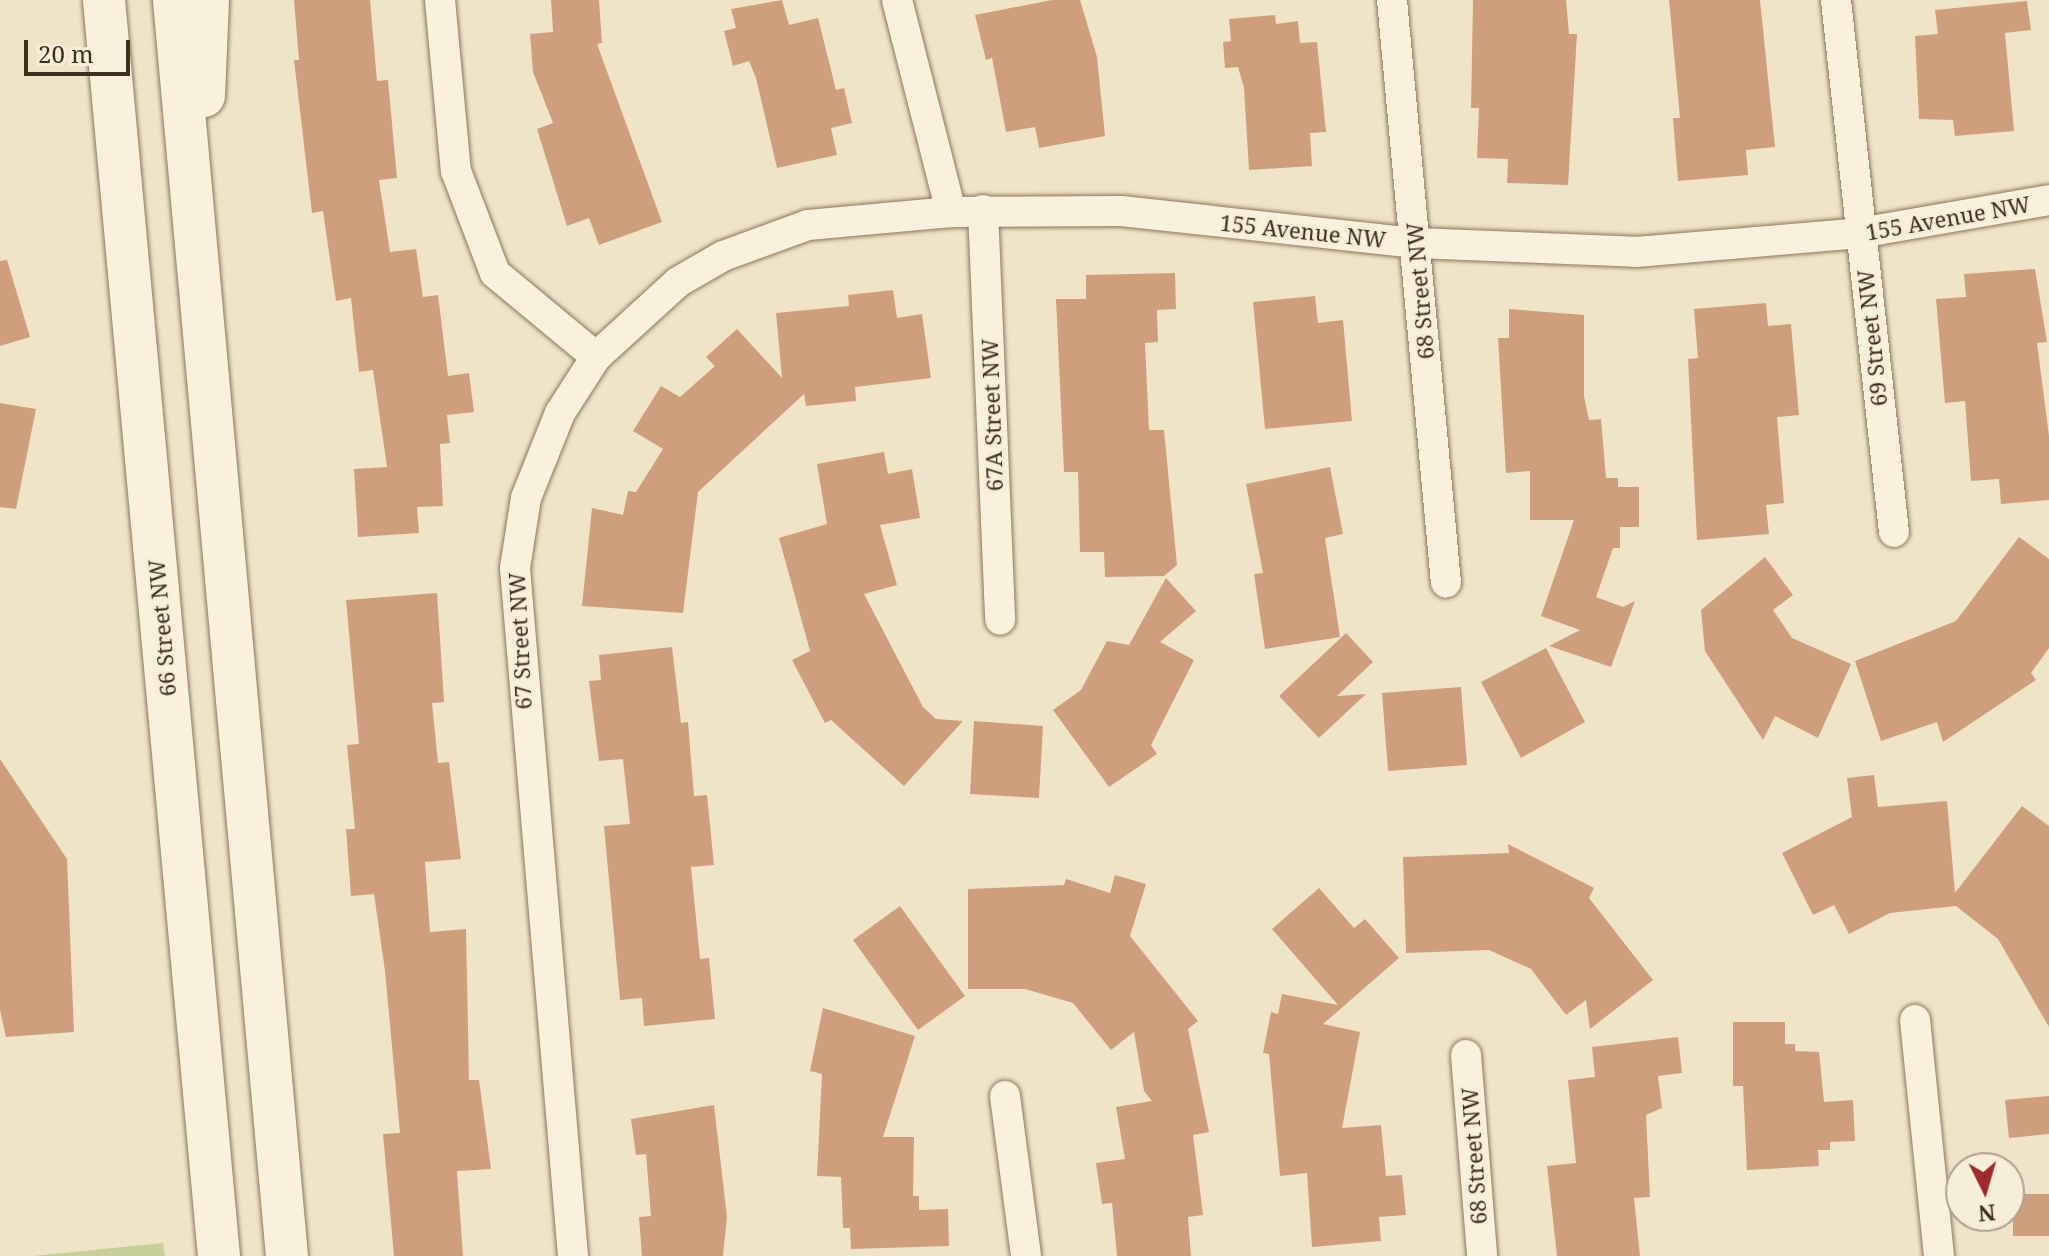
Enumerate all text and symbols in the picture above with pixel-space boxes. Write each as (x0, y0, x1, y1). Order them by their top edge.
scale bar (28, 24, 134, 74)
text: 20 m (38, 37, 94, 70)
street label: 155 Avenue NW (1864, 191, 2032, 245)
street label: 155 Avenue NW (1219, 209, 1387, 253)
street label: 68 Street NW (1401, 222, 1439, 360)
street label: 69 Street NW (1852, 268, 1892, 408)
street label: 67A Street NW (976, 338, 1008, 492)
street label: 66 Street NW (143, 559, 181, 697)
street label: 67 Street NW (503, 572, 537, 710)
street label: 68 Street NW (1456, 1087, 1492, 1225)
north arrow (1945, 1152, 2025, 1232)
text: N (1977, 1198, 1997, 1230)

